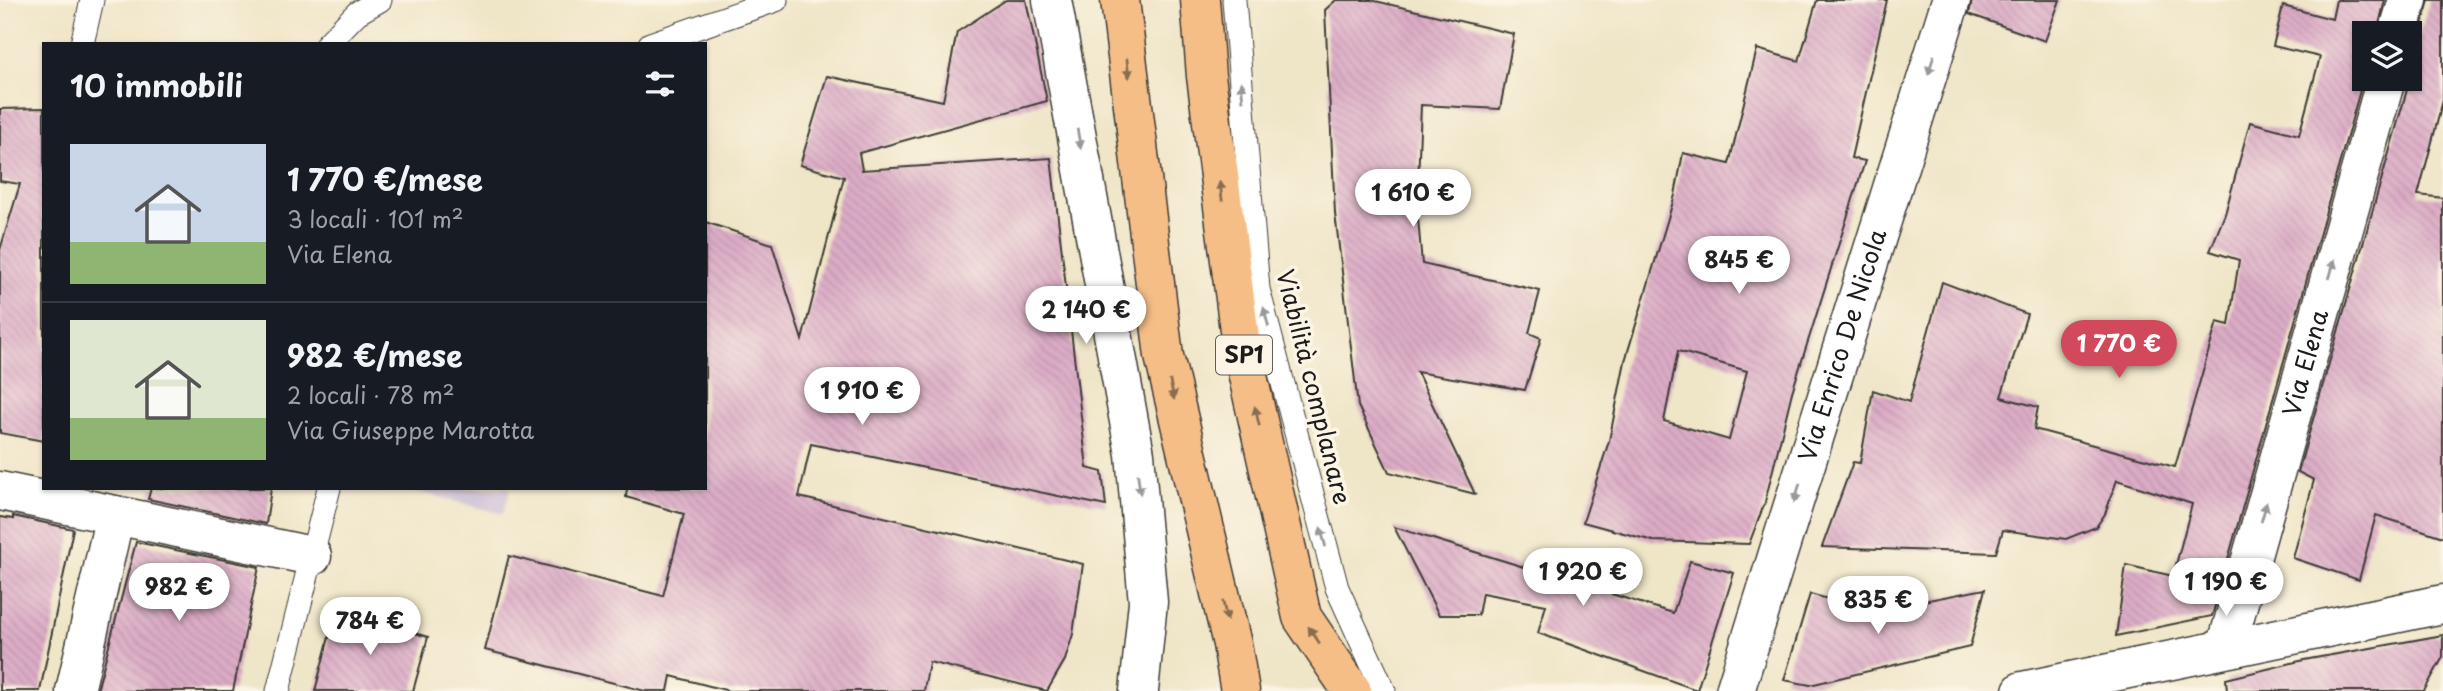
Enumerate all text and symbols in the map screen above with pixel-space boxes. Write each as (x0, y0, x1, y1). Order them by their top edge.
map controls (2352, 21, 2422, 91)
button: layers (2352, 21, 2422, 91)
one-way arrow (1925, 55, 1935, 76)
one-way arrow (1123, 57, 1134, 79)
text: 10 immobili (70, 62, 243, 107)
icon: filters (641, 65, 679, 103)
one-way arrow (1236, 80, 1247, 102)
one-way arrow (1074, 128, 1085, 150)
text: 1 770 €/mese (287, 156, 483, 201)
pin: 1 610 € (1348, 170, 1478, 229)
icon: home (126, 172, 210, 256)
text: 1 610 € (1371, 174, 1455, 209)
one-way arrow (1216, 180, 1227, 202)
text: 3 locali · 101 m² (287, 201, 464, 236)
street label: Via Enrico De Nicola (1788, 224, 1894, 466)
text: Via Elena (287, 236, 392, 271)
pin: 845 € (1690, 236, 1788, 296)
text: 845 € (1704, 241, 1774, 276)
one-way arrow (2328, 258, 2338, 279)
street label: Viabilità complanare (1268, 265, 1362, 508)
pin: 2 140 € (1021, 286, 1151, 346)
text: 2 140 € (1041, 291, 1131, 326)
street label: Via Elena (2272, 305, 2336, 420)
one-way arrow (1260, 306, 1271, 328)
pin: 1 770 € (2054, 320, 2184, 380)
text: 1 770 € (2077, 325, 2161, 360)
text: 982 €/mese (287, 332, 463, 377)
road number: SP1 (1216, 336, 1272, 374)
icon: home (126, 348, 210, 432)
pin: 1 910 € (797, 368, 927, 427)
text: 1 910 € (820, 372, 904, 407)
text: 2 locali · 78 m² (287, 377, 455, 412)
one-way arrow (1167, 379, 1178, 401)
one-way arrow (1251, 405, 1262, 427)
text: Via Giuseppe Marotta (287, 412, 534, 447)
one-way arrow (1133, 473, 1144, 495)
one-way arrow (1792, 482, 1802, 503)
one-way arrow (2259, 500, 2270, 522)
one-way arrow (1318, 526, 1328, 547)
pin: 1 920 € (1518, 548, 1648, 608)
text: 1 920 € (1539, 553, 1627, 588)
pin: 1 190 € (2161, 558, 2291, 618)
text: 1 190 € (2185, 563, 2267, 598)
pin: 982 € (130, 564, 228, 623)
text: 982 € (145, 568, 213, 603)
pin: 835 € (1829, 576, 1927, 636)
text: 835 € (1843, 581, 1913, 616)
pin: 784 € (321, 598, 419, 657)
one-way arrow (1219, 601, 1230, 623)
text: 784 € (336, 602, 404, 637)
one-way arrow (1308, 625, 1321, 644)

